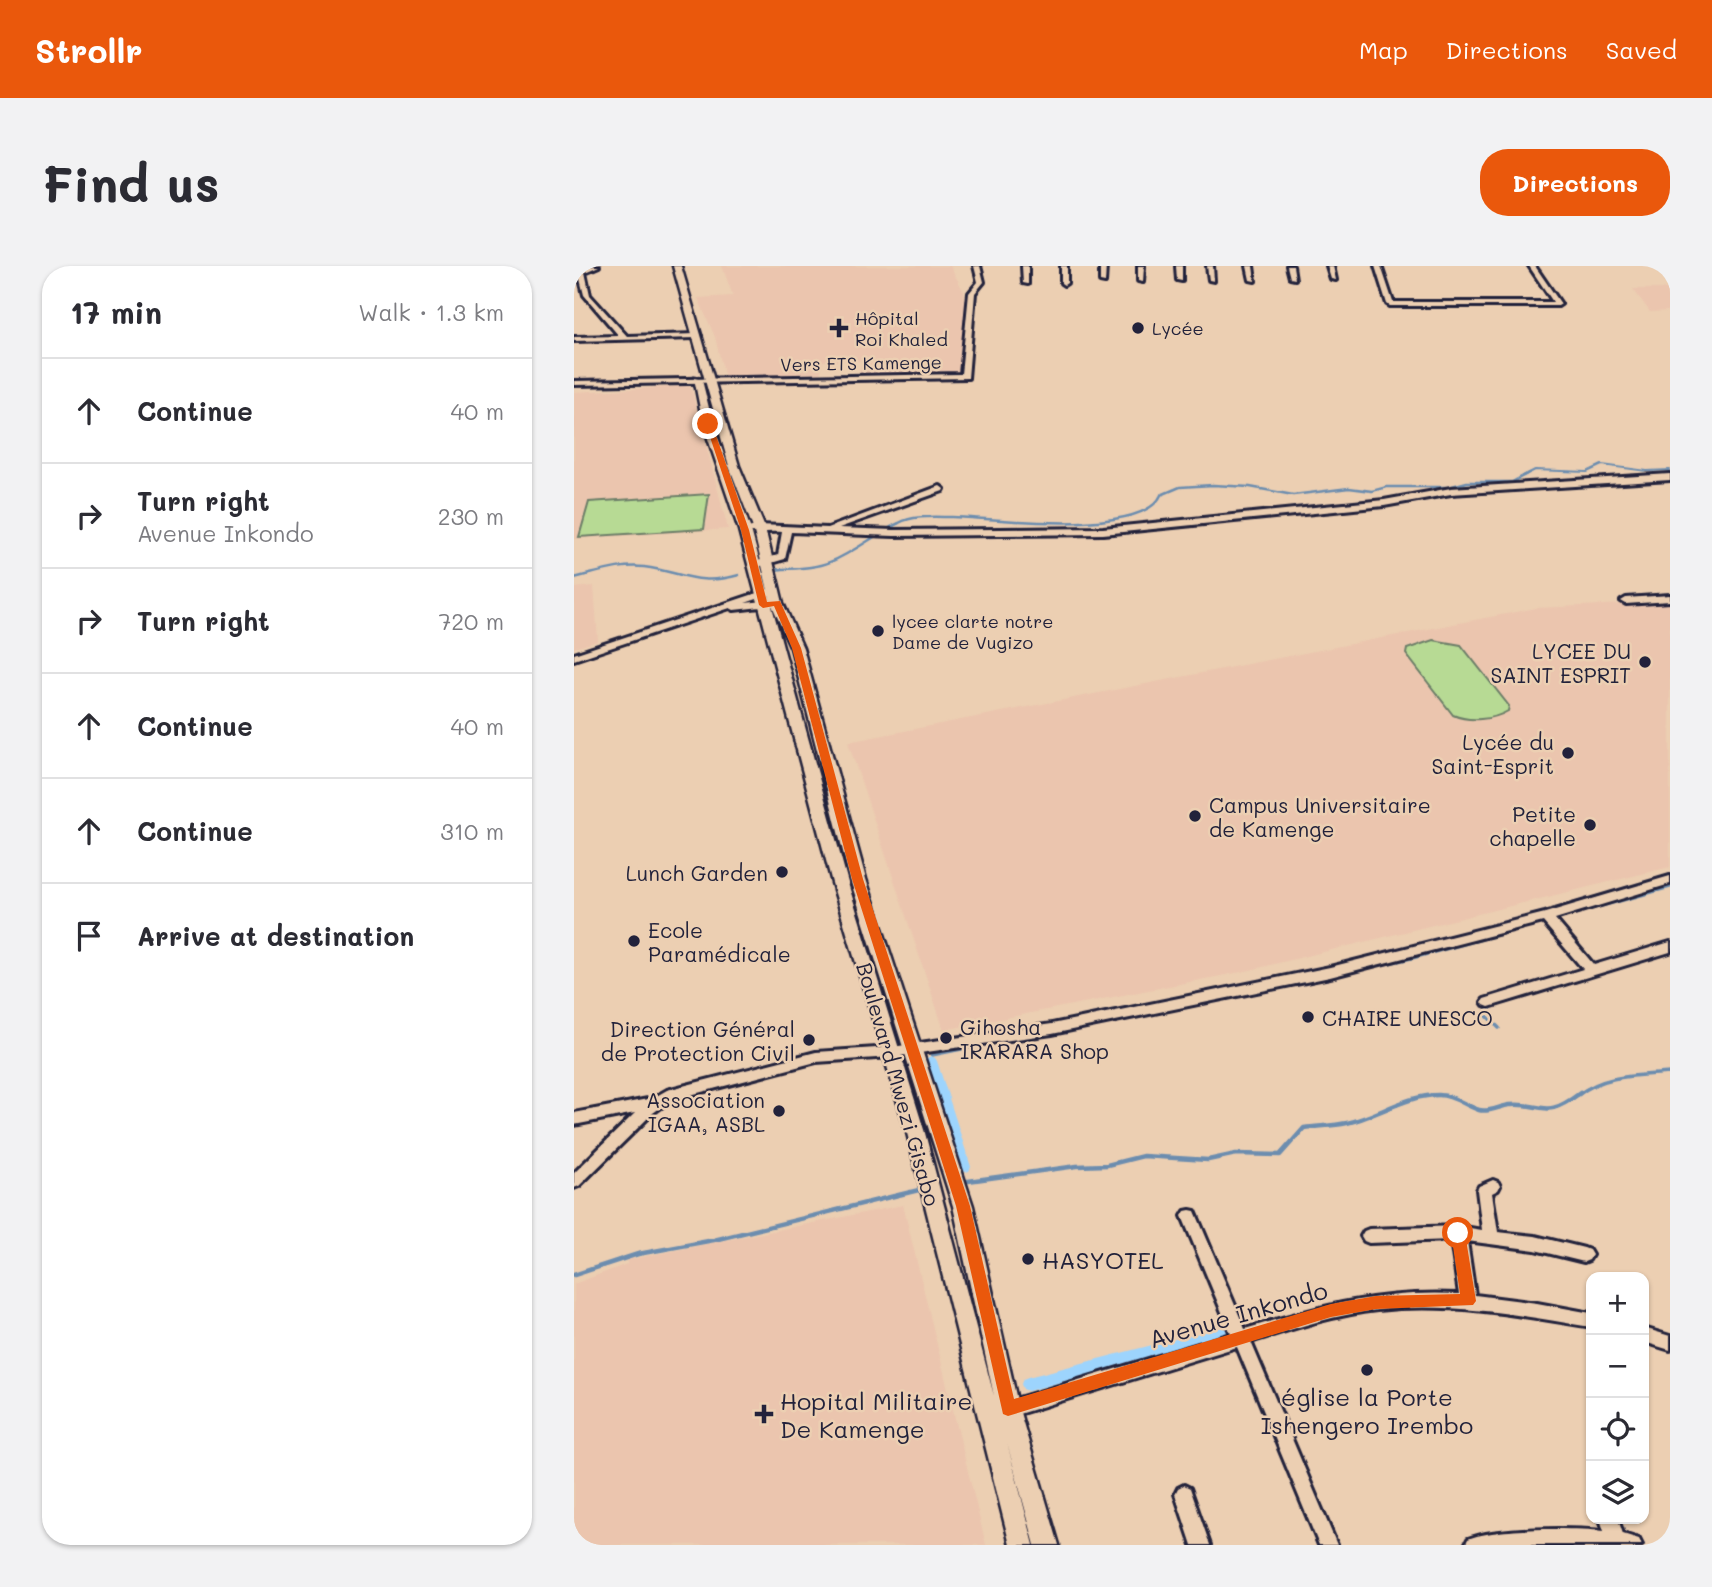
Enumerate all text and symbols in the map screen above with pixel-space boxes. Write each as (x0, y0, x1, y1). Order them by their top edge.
text: Strollr (35, 28, 143, 71)
text: Map (1359, 34, 1408, 65)
text: Directions (1446, 34, 1568, 65)
text: Saved (1606, 34, 1677, 65)
button: Directions (1480, 149, 1670, 216)
text: Find us (42, 151, 220, 214)
text: 17 min (70, 292, 162, 332)
text: Walk · 1.3 km (358, 297, 504, 327)
place label: Hôpital Roi Khaled (855, 306, 948, 351)
place label: Lycée (1152, 316, 1204, 340)
marker: Hôpital Roi Khaled (829, 318, 849, 338)
marker: Lycée (1130, 320, 1146, 336)
street label: Vers ETS Kamenge (780, 350, 942, 376)
icon: ahead (70, 392, 108, 430)
text: Continue (137, 394, 253, 428)
text: 40 m (451, 396, 504, 426)
route end (692, 408, 723, 439)
text: Turn right (137, 484, 270, 518)
icon: right (70, 497, 108, 535)
text: 230 m (438, 501, 504, 531)
text: Avenue Inkondo (137, 518, 314, 548)
icon: right (70, 602, 108, 640)
text: Turn right (137, 604, 270, 638)
text: 720 m (439, 606, 504, 636)
place label: lycee clarte notre Dame de Vugizo (892, 609, 1053, 654)
marker: lycee clarte notre Dame de Vugizo (870, 623, 886, 639)
place label: LYCEE DU SAINT ESPRIT (1490, 637, 1631, 688)
marker: LYCEE DU SAINT ESPRIT (1637, 654, 1653, 670)
icon: ahead (70, 707, 108, 745)
text: Continue (137, 709, 253, 743)
text: 40 m (451, 711, 504, 741)
place label: Lycée du Saint-Esprit (1432, 728, 1554, 779)
marker: Lycée du Saint-Esprit (1560, 745, 1576, 761)
place label: Campus Universitaire de Kamenge (1209, 791, 1431, 842)
place label: Petite chapelle (1489, 800, 1576, 851)
marker: Campus Universitaire de Kamenge (1187, 808, 1203, 824)
icon: ahead (70, 812, 108, 850)
text: Continue (137, 814, 253, 848)
text: 310 m (440, 816, 504, 846)
marker: Petite chapelle (1582, 817, 1598, 833)
place label: Lunch Garden (626, 859, 768, 886)
marker: Lunch Garden (774, 864, 790, 880)
place label: Ecole Paramédicale (648, 916, 791, 967)
icon: arrive (70, 917, 108, 955)
text: Arrive at destination (137, 919, 414, 953)
marker: Ecole Paramédicale (626, 933, 642, 949)
street label: Boulevard Mwezi Gisabo (851, 959, 947, 1209)
place label: CHAIRE UNESCO (1322, 1004, 1493, 1031)
marker: CHAIRE UNESCO (1300, 1009, 1316, 1025)
place label: Gihosha IRARARA Shop (960, 1013, 1109, 1064)
place label: Direction Général de Protection Civil (601, 1015, 795, 1066)
marker: Gihosha IRARARA Shop (938, 1030, 954, 1046)
marker: Direction Général de Protection Civil (801, 1032, 817, 1048)
place label: Association IGAA, ASBL (646, 1086, 765, 1137)
marker: Association IGAA, ASBL (771, 1103, 787, 1119)
route start (1442, 1217, 1473, 1248)
place label: HASYOTEL (1042, 1244, 1164, 1275)
marker: HASYOTEL (1020, 1251, 1036, 1267)
map controls (1586, 1272, 1649, 1524)
button: + (1586, 1272, 1649, 1335)
street label: Avenue Inkondo (1145, 1274, 1331, 1354)
button: − (1586, 1335, 1649, 1398)
marker: église la Porte Ishengero Irembo (1359, 1362, 1375, 1378)
place label: église la Porte Ishengero Irembo (1261, 1381, 1473, 1440)
place label: Hopital Militaire De Kamenge (780, 1385, 972, 1444)
button: locate (1586, 1398, 1649, 1461)
marker: Hopital Militaire De Kamenge (754, 1404, 774, 1424)
button: layers (1586, 1461, 1649, 1524)

